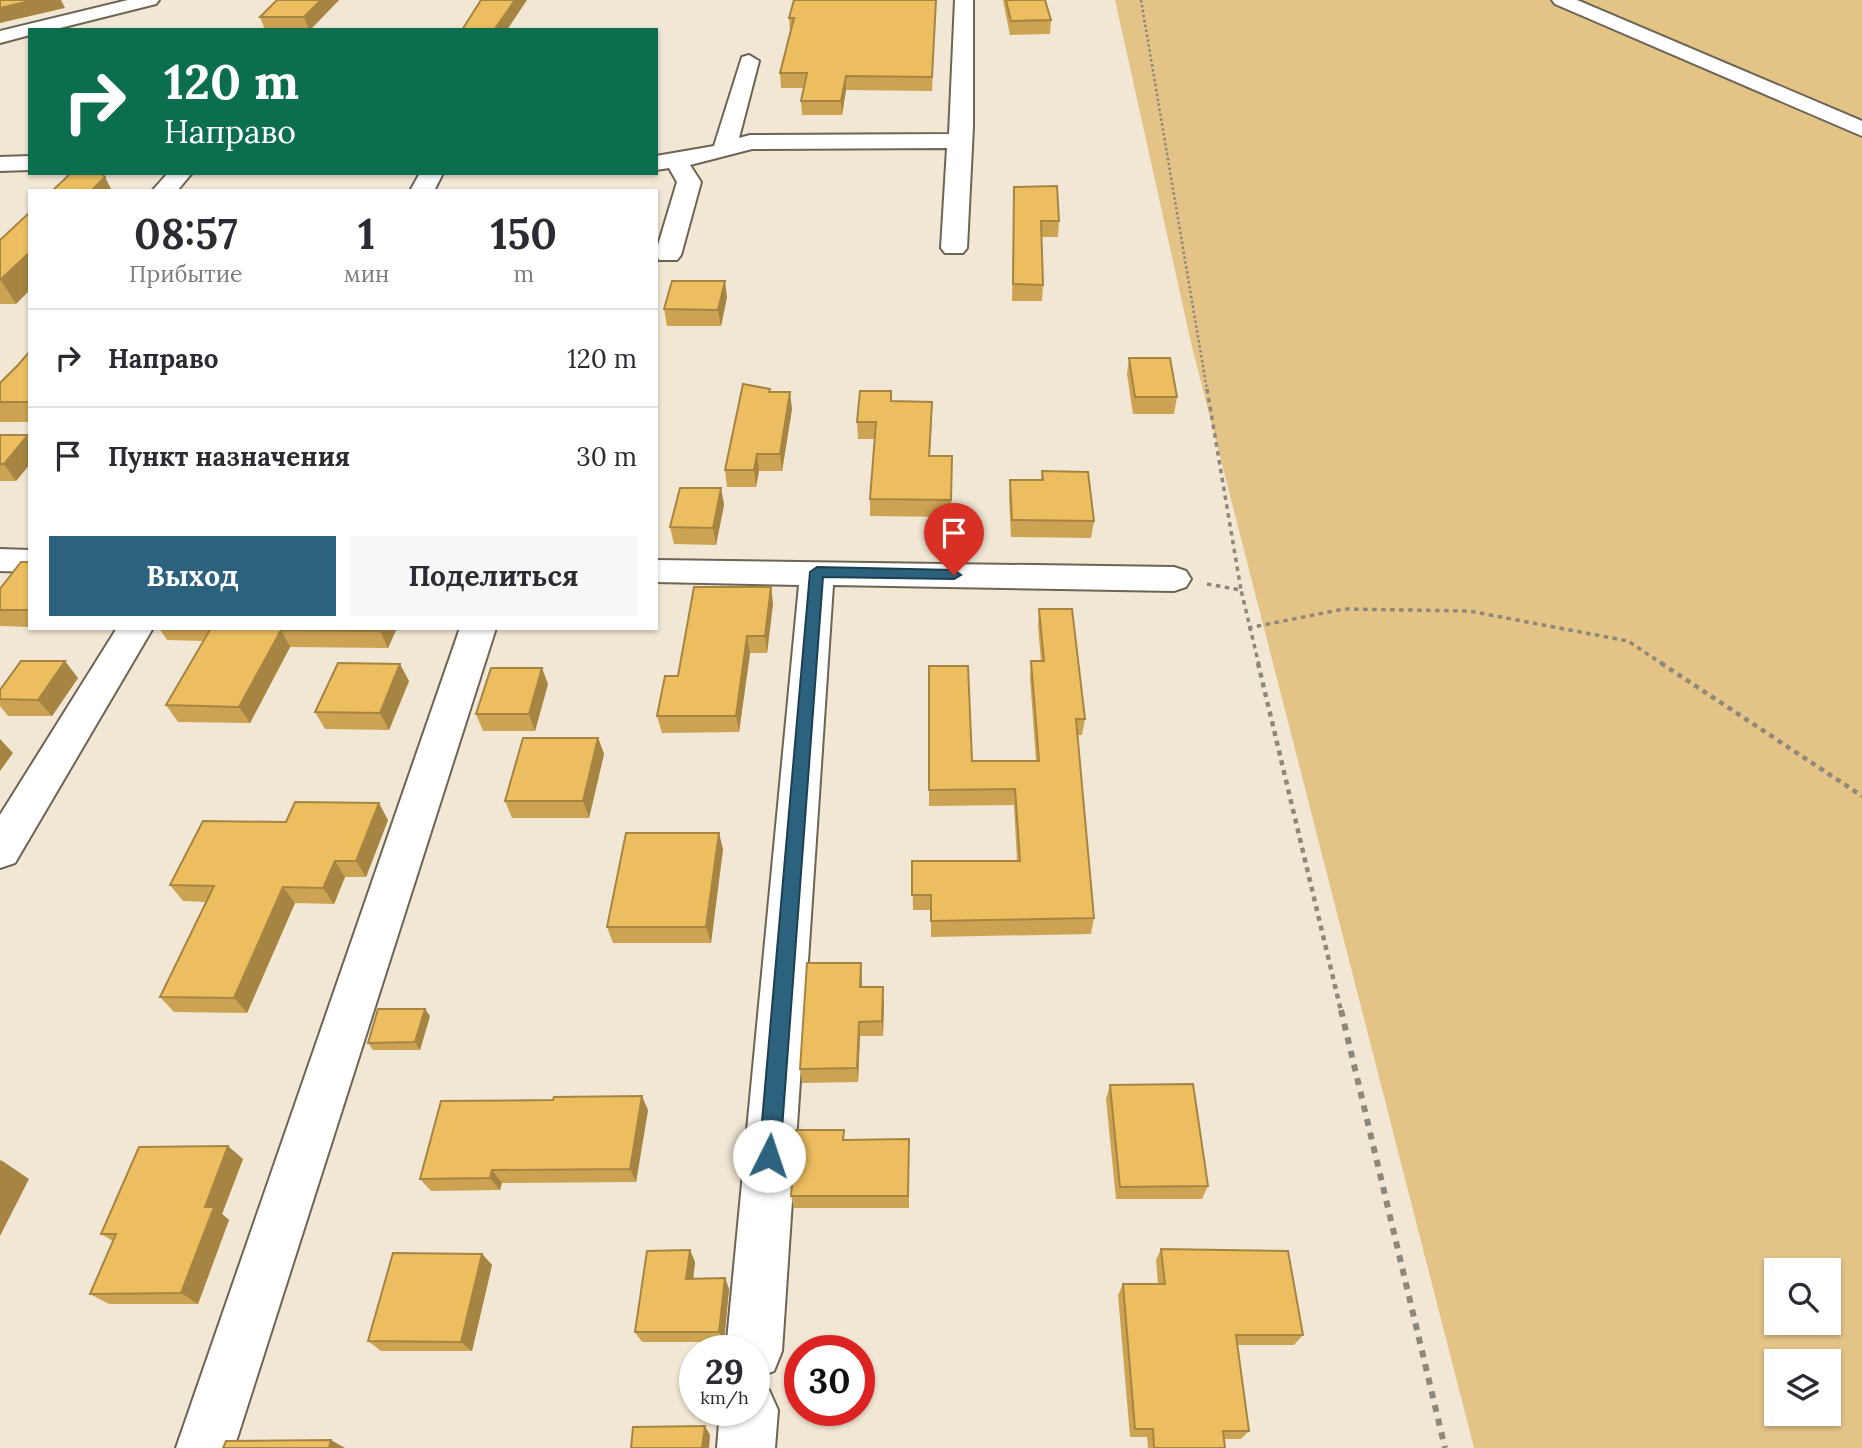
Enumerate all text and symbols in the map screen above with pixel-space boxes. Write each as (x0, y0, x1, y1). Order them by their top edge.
text: 120 m (164, 50, 299, 112)
icon: right (49, 56, 140, 147)
text: Направо (164, 111, 296, 152)
text: 08:57 (134, 207, 238, 261)
text: 1 (358, 207, 375, 261)
text: 150 (490, 207, 557, 261)
text: Прибытие (129, 259, 243, 288)
text: мин (344, 259, 389, 288)
text: m (513, 259, 534, 288)
icon: right (49, 339, 87, 377)
text: Направо (108, 342, 219, 375)
text: 120 m (567, 342, 637, 375)
icon: arrive (49, 437, 87, 475)
text: Пункт назначения (108, 440, 350, 473)
text: 30 m (576, 440, 637, 473)
pin (924, 503, 984, 575)
icon: arrive (935, 514, 973, 552)
button: Выход (49, 536, 336, 616)
button: Поделиться (350, 536, 637, 616)
position arrow (732, 1119, 806, 1193)
map controls (1764, 1258, 1841, 1426)
button: search (1764, 1258, 1841, 1335)
speed limit sign: 30 (784, 1335, 875, 1426)
text: 29 (705, 1349, 744, 1394)
button: layers (1764, 1349, 1841, 1426)
text: km/h (700, 1386, 749, 1409)

